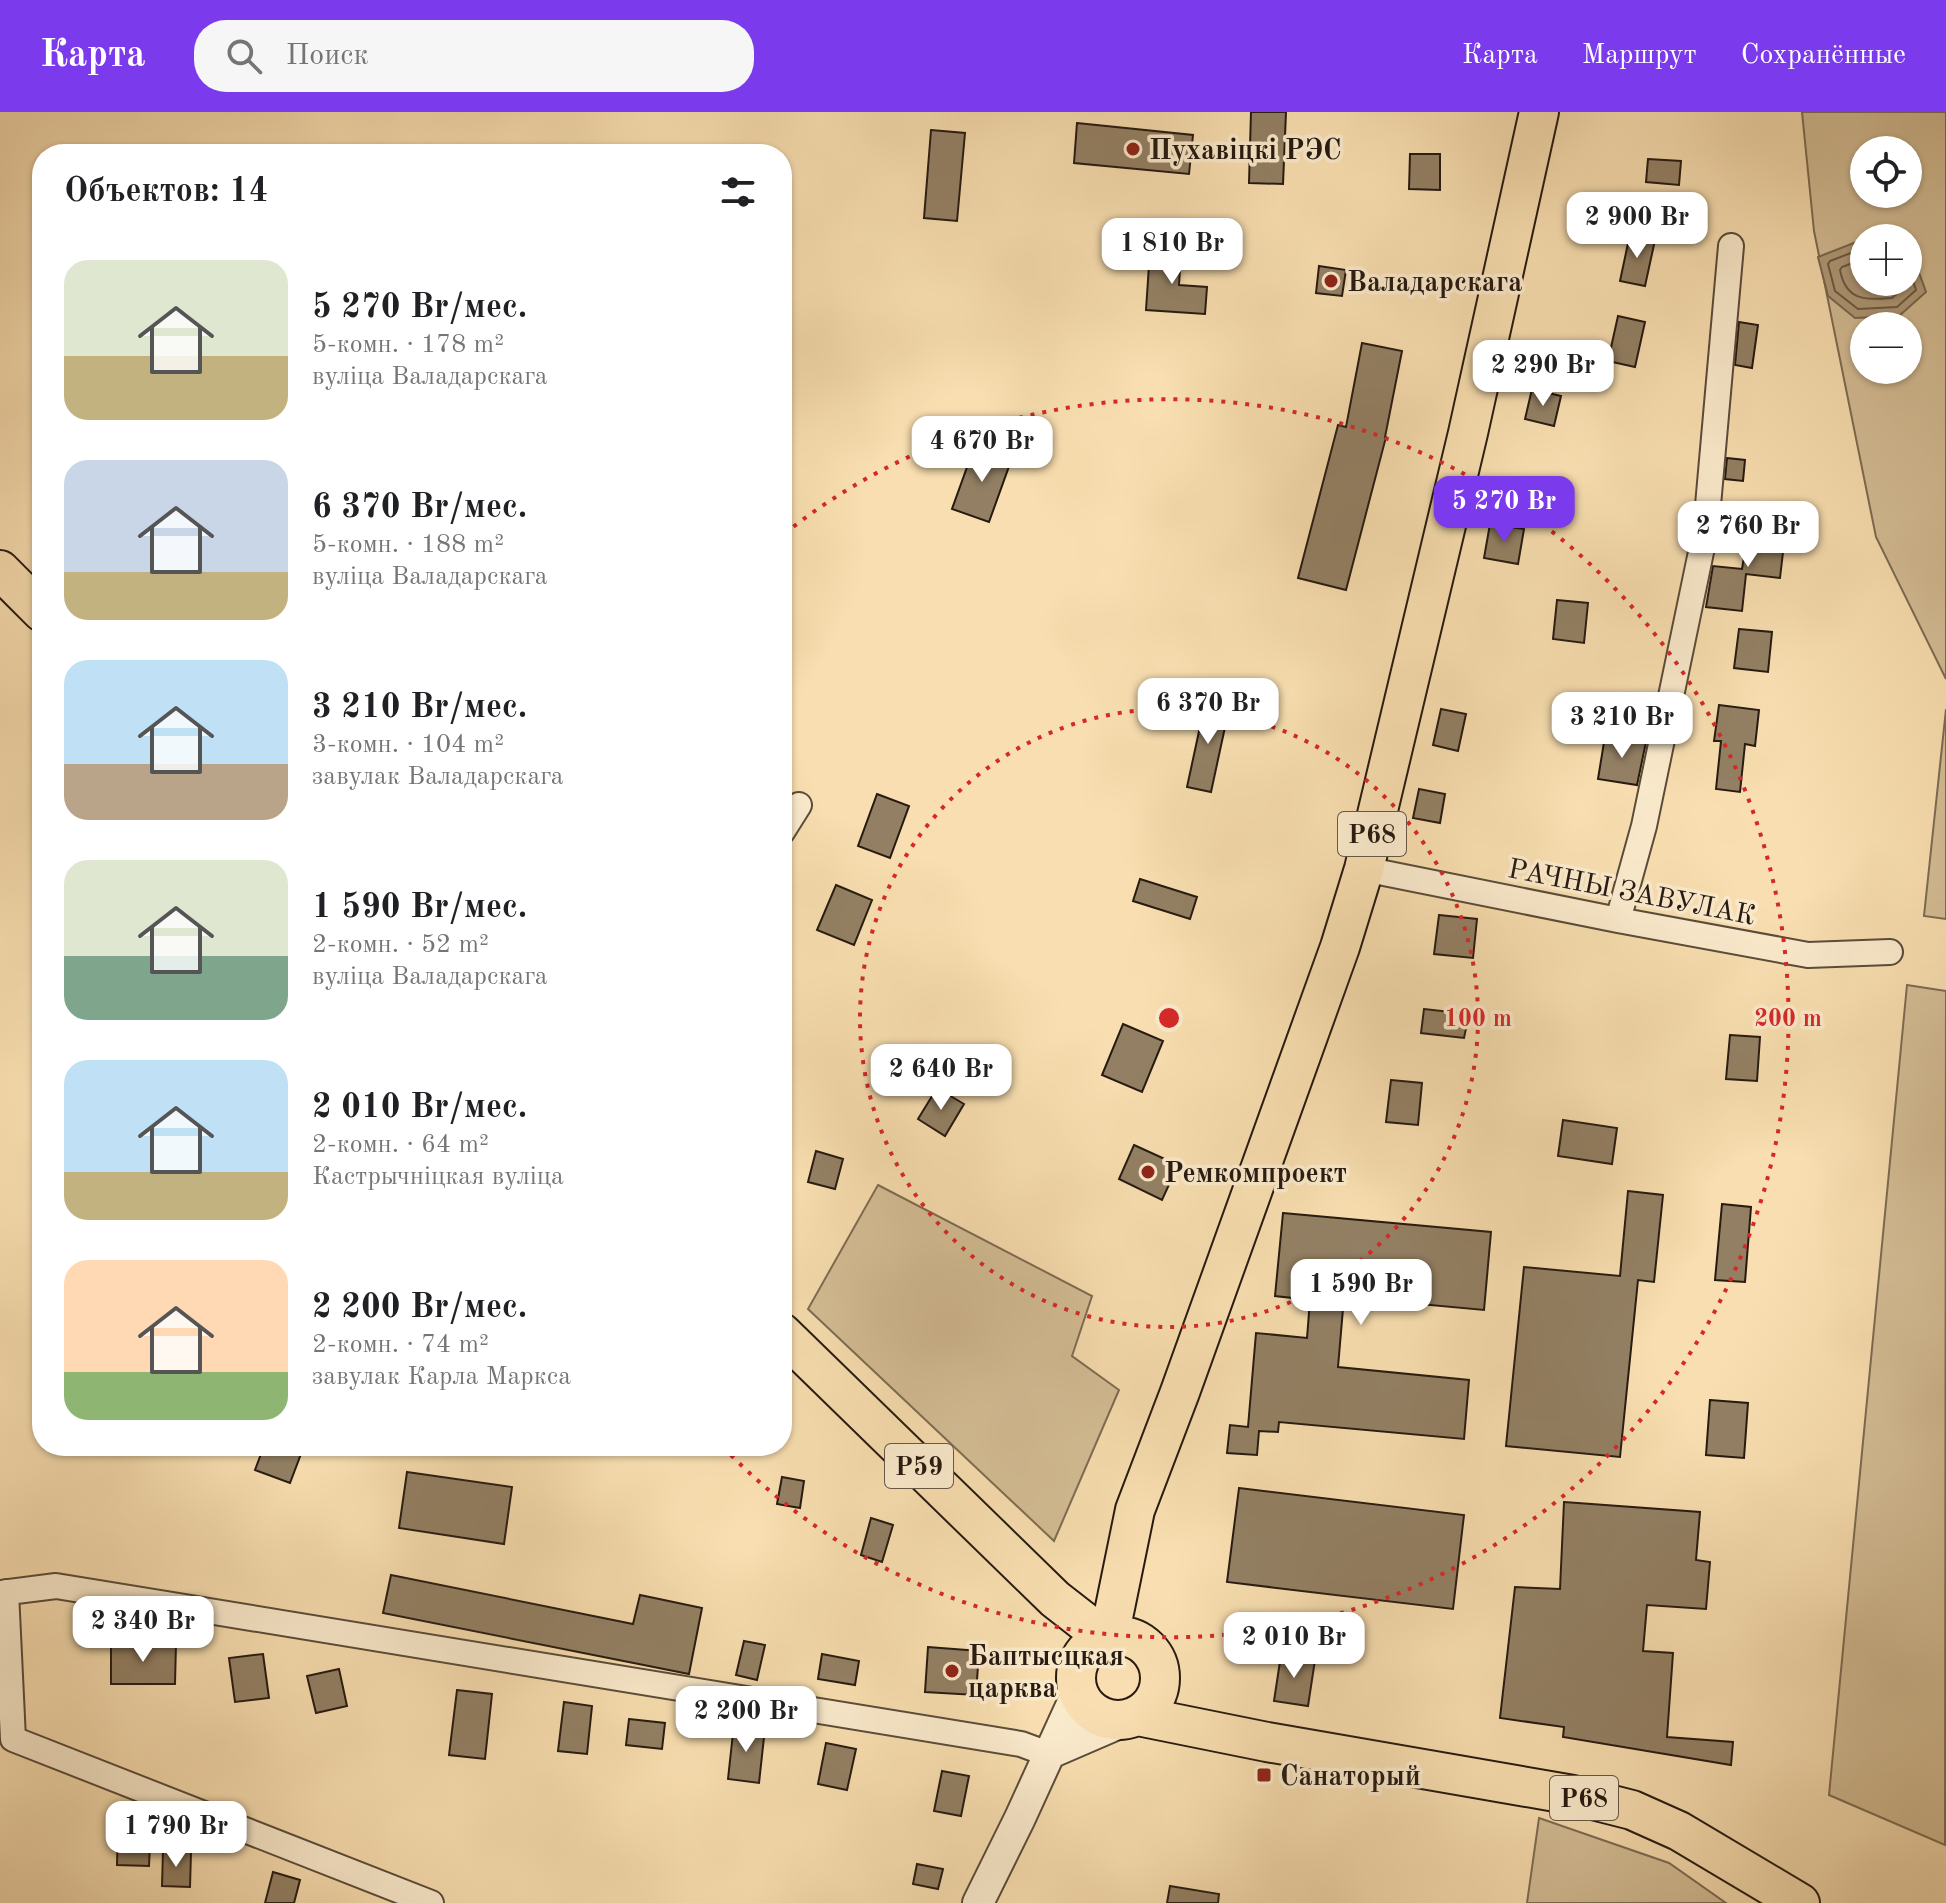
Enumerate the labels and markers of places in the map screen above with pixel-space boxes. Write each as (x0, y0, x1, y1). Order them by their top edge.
place label: Пухавіцкі РЭС (1149, 137, 1342, 166)
marker: Пухавіцкі РЭС (1124, 140, 1142, 158)
pin: 2 900 Br (1554, 192, 1720, 260)
pin: 1 810 Br (1089, 218, 1255, 286)
place label: Валадарскага (1347, 270, 1523, 298)
marker: Валадарскага (1322, 272, 1340, 290)
pin: 2 290 Br (1460, 340, 1626, 408)
pin: 4 670 Br (899, 416, 1065, 484)
pin: 5 270 Br (1421, 476, 1587, 544)
pin: 2 760 Br (1665, 501, 1831, 569)
pin: 6 370 Br (1125, 678, 1291, 746)
pin: 3 210 Br (1539, 692, 1705, 760)
centre of rings (1155, 1004, 1183, 1032)
pin: 2 640 Br (858, 1044, 1024, 1112)
place label: Ремкомпроект (1164, 1161, 1347, 1189)
marker: Ремкомпроект (1139, 1163, 1157, 1181)
pin: 1 590 Br (1278, 1259, 1444, 1327)
pin: 2 340 Br (60, 1596, 226, 1664)
pin: 2 010 Br (1211, 1612, 1377, 1680)
place label: Баптысцкая царква (968, 1644, 1124, 1704)
marker: Баптысцкая царква (943, 1662, 961, 1680)
pin: 2 200 Br (663, 1686, 829, 1754)
place label: Санаторый (1280, 1763, 1421, 1792)
marker: Санаторый (1255, 1766, 1273, 1784)
pin: 1 790 Br (93, 1801, 259, 1869)

